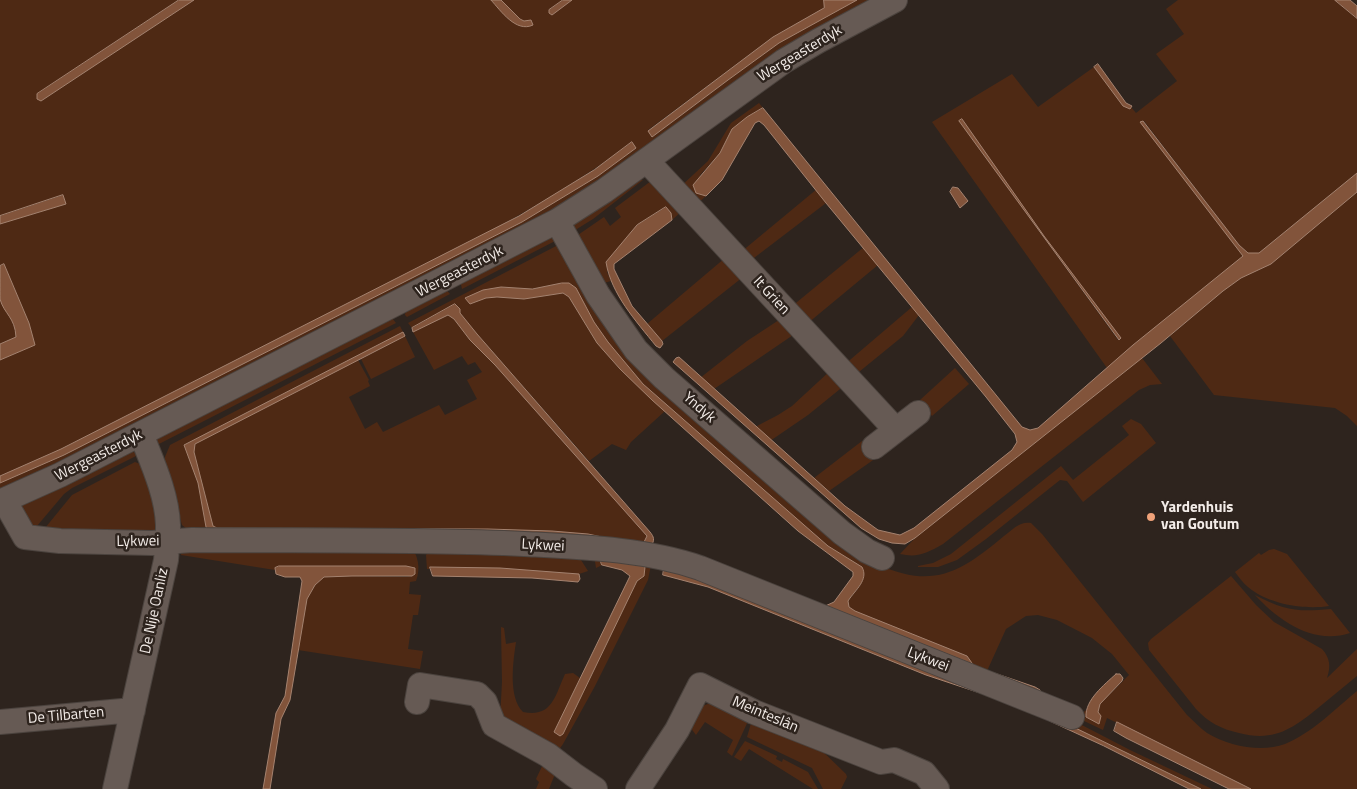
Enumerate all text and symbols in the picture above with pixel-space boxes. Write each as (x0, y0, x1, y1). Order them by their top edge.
street label: Wergeasterdyk (754, 22, 846, 86)
street label: Wergeasterdyk (413, 242, 507, 302)
street label: It Grien (749, 273, 793, 319)
street label: Yndyk (679, 389, 719, 427)
street label: Wergeasterdyk (52, 426, 146, 486)
place label: Yardenhuis van Goutum (1161, 499, 1239, 534)
marker: Yardenhuis van Goutum (1145, 511, 1157, 523)
street label: Lykwei (116, 533, 160, 551)
street label: Lykwei (521, 536, 565, 556)
street label: De Nije Oanliz (137, 566, 173, 656)
street label: Lykwei (905, 644, 951, 676)
street label: Meinteslân (729, 693, 801, 737)
street label: De Tilbarten (27, 704, 105, 728)

